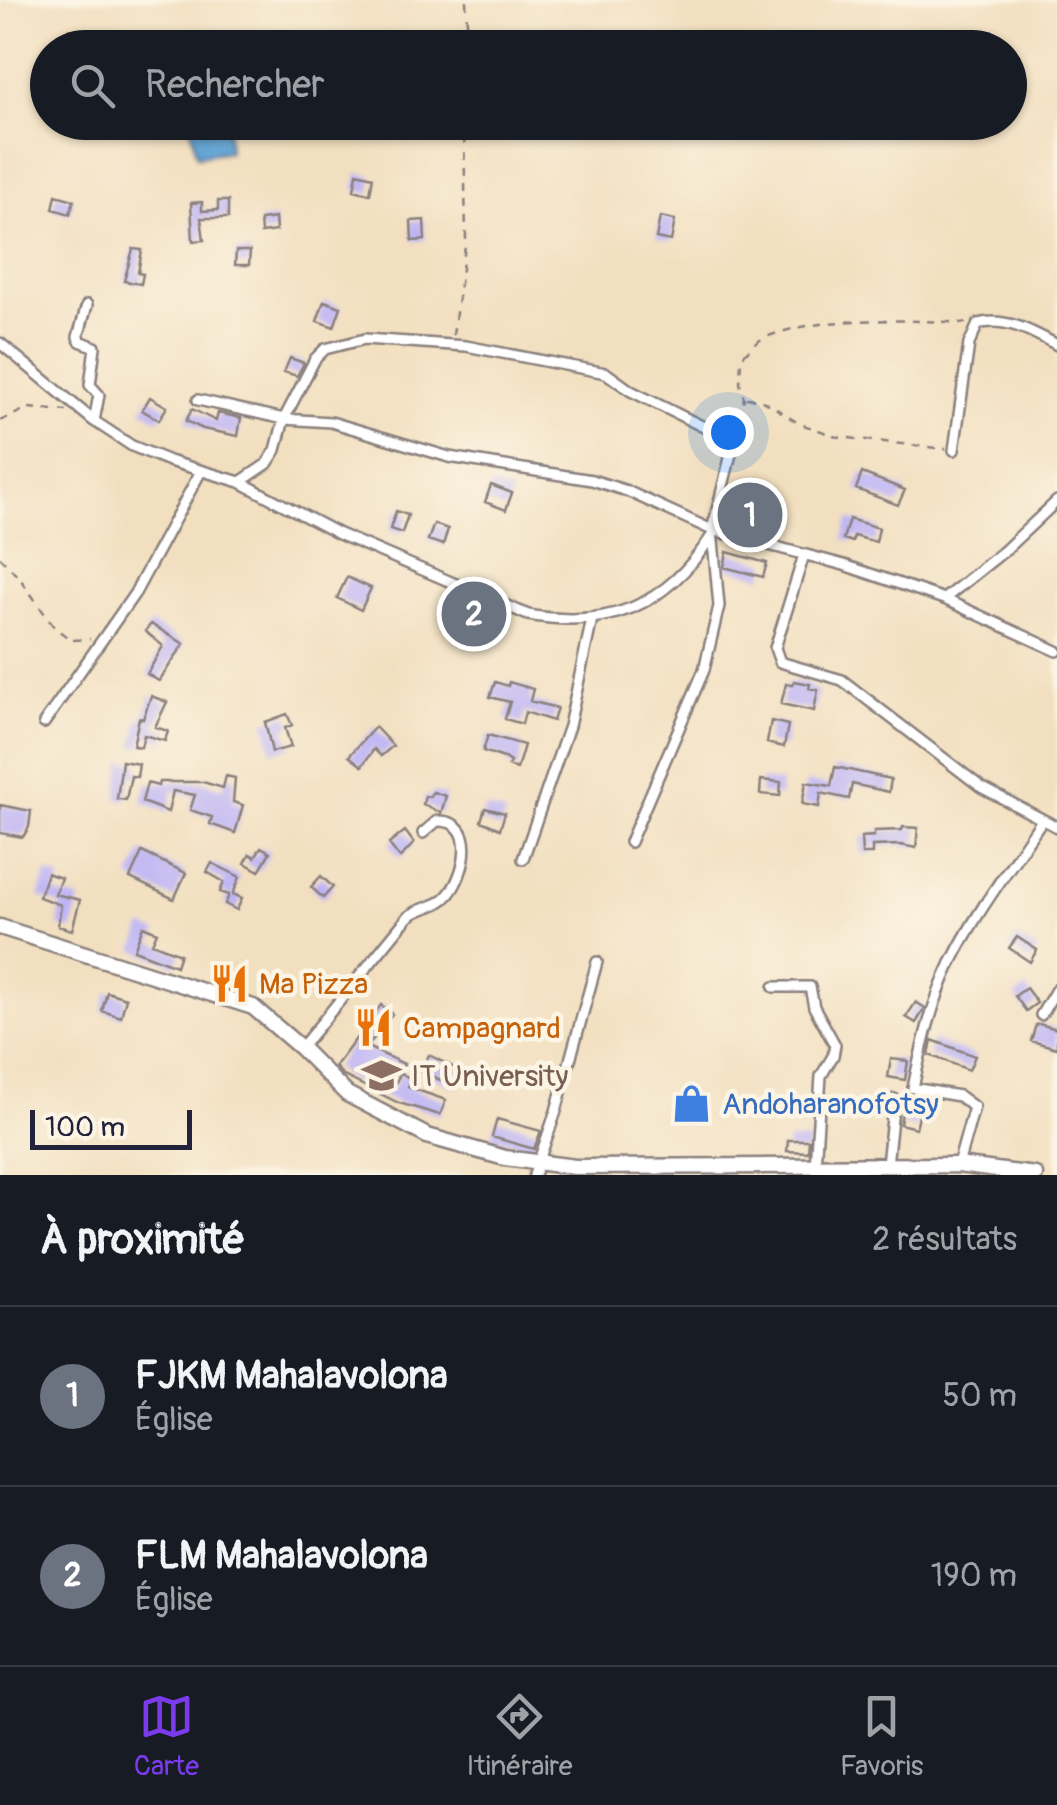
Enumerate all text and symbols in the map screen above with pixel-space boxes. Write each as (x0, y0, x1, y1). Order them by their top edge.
search box (30, 30, 1027, 140)
icon: search (65, 58, 120, 113)
text: Rechercher (145, 61, 325, 109)
your location (703, 407, 754, 458)
pin: 1 (718, 478, 782, 552)
pin: 2 (442, 576, 506, 652)
restaurant icon: Ma Pizza (208, 963, 250, 1005)
place label: Ma Pizza (259, 966, 368, 1003)
restaurant icon: Campagnard (352, 1007, 394, 1049)
place label: Campagnard (403, 1010, 561, 1047)
school or university icon: IT University (360, 1055, 402, 1097)
place label: IT University (411, 1058, 569, 1095)
shop icon: Andoharanofotsy (671, 1083, 713, 1125)
place label: Andoharanofotsy (722, 1086, 939, 1123)
scale bar (30, 1105, 192, 1150)
text: 100 m (45, 1110, 125, 1145)
text: À proximité (40, 1214, 245, 1266)
text: 2 résultats (872, 1220, 1017, 1260)
text: FJKM Mahalavolona (135, 1352, 448, 1400)
text: 1 (66, 1376, 79, 1416)
text: 50 m (942, 1376, 1017, 1416)
text: Église (135, 1400, 212, 1440)
text: FLM Mahalavolona (135, 1532, 428, 1580)
text: 2 (64, 1556, 81, 1596)
text: 190 m (931, 1556, 1017, 1596)
text: Église (135, 1580, 212, 1620)
tab: Carte (134, 1689, 199, 1784)
tab: Itinéraire (467, 1689, 572, 1784)
tab: Favoris (840, 1689, 923, 1784)

